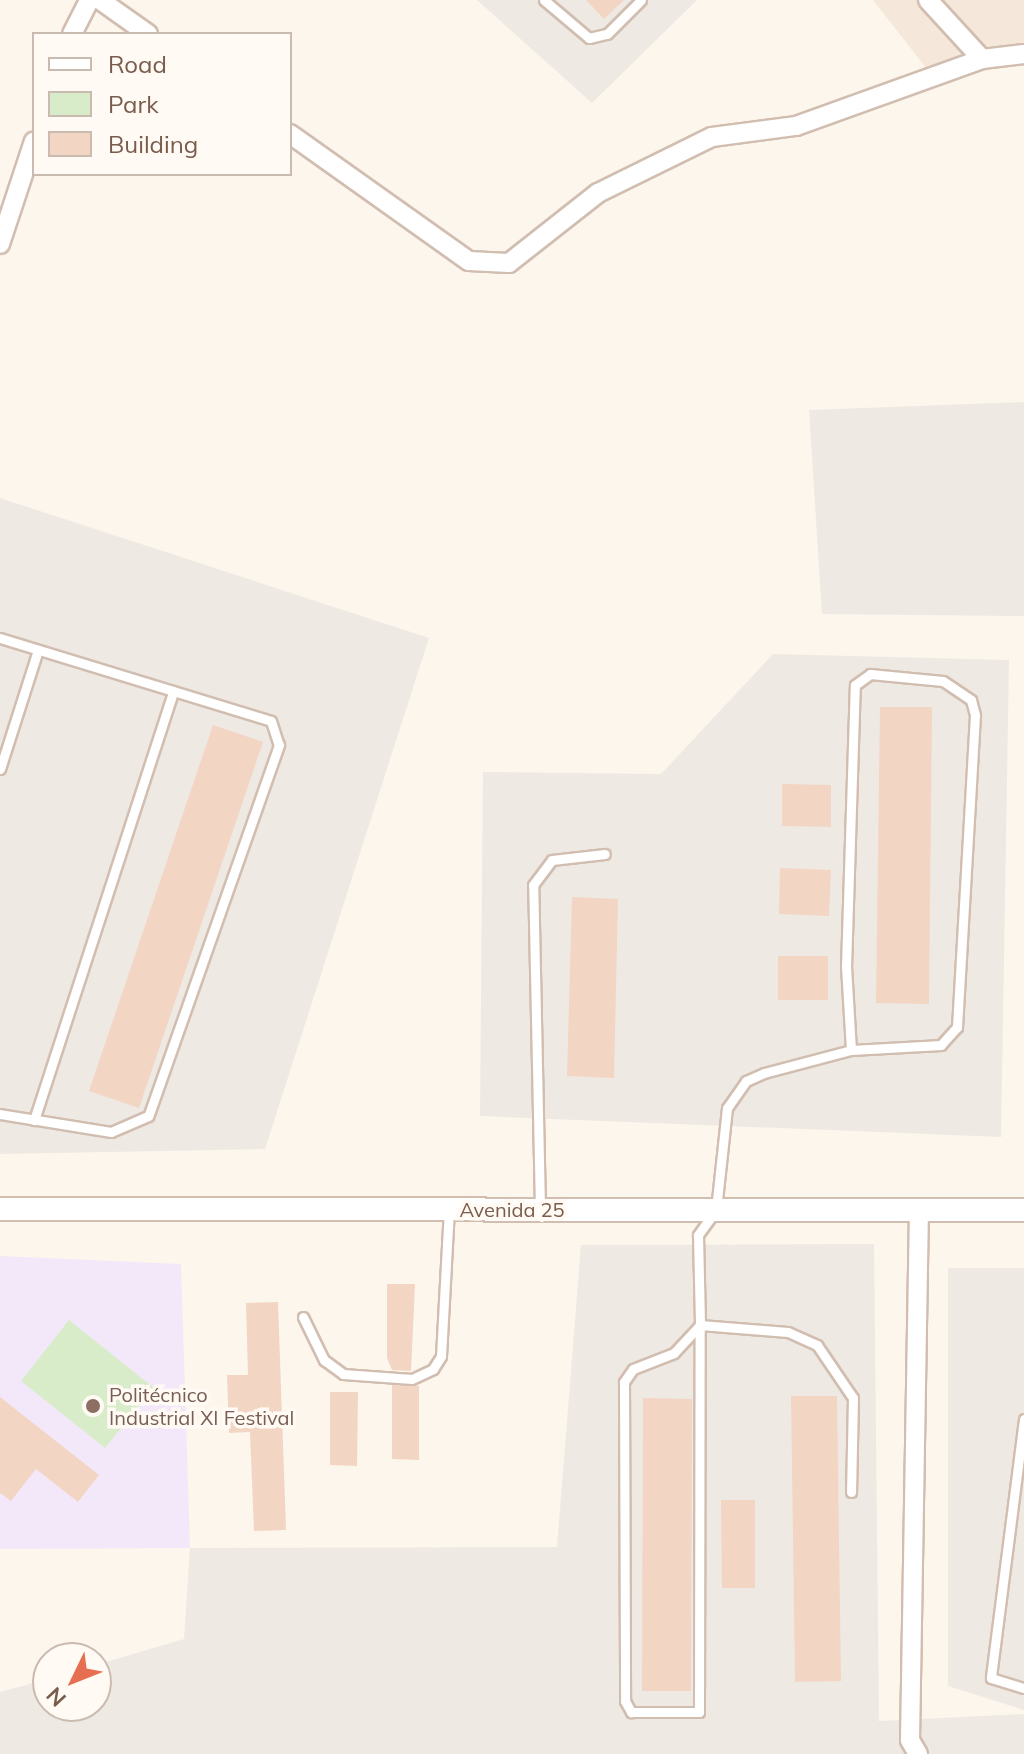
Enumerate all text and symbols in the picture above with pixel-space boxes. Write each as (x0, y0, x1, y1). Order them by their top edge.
legend (32, 32, 292, 176)
text: Road (108, 49, 167, 79)
text: Park (108, 89, 159, 119)
text: Building (108, 129, 198, 159)
street label: Avenida 25 (459, 1197, 565, 1221)
place label: Politécnico Industrial XI Festival (109, 1382, 294, 1429)
marker: Politécnico Industrial XI Festival (84, 1397, 102, 1415)
north arrow (32, 1642, 112, 1722)
text: N (40, 1681, 72, 1713)

